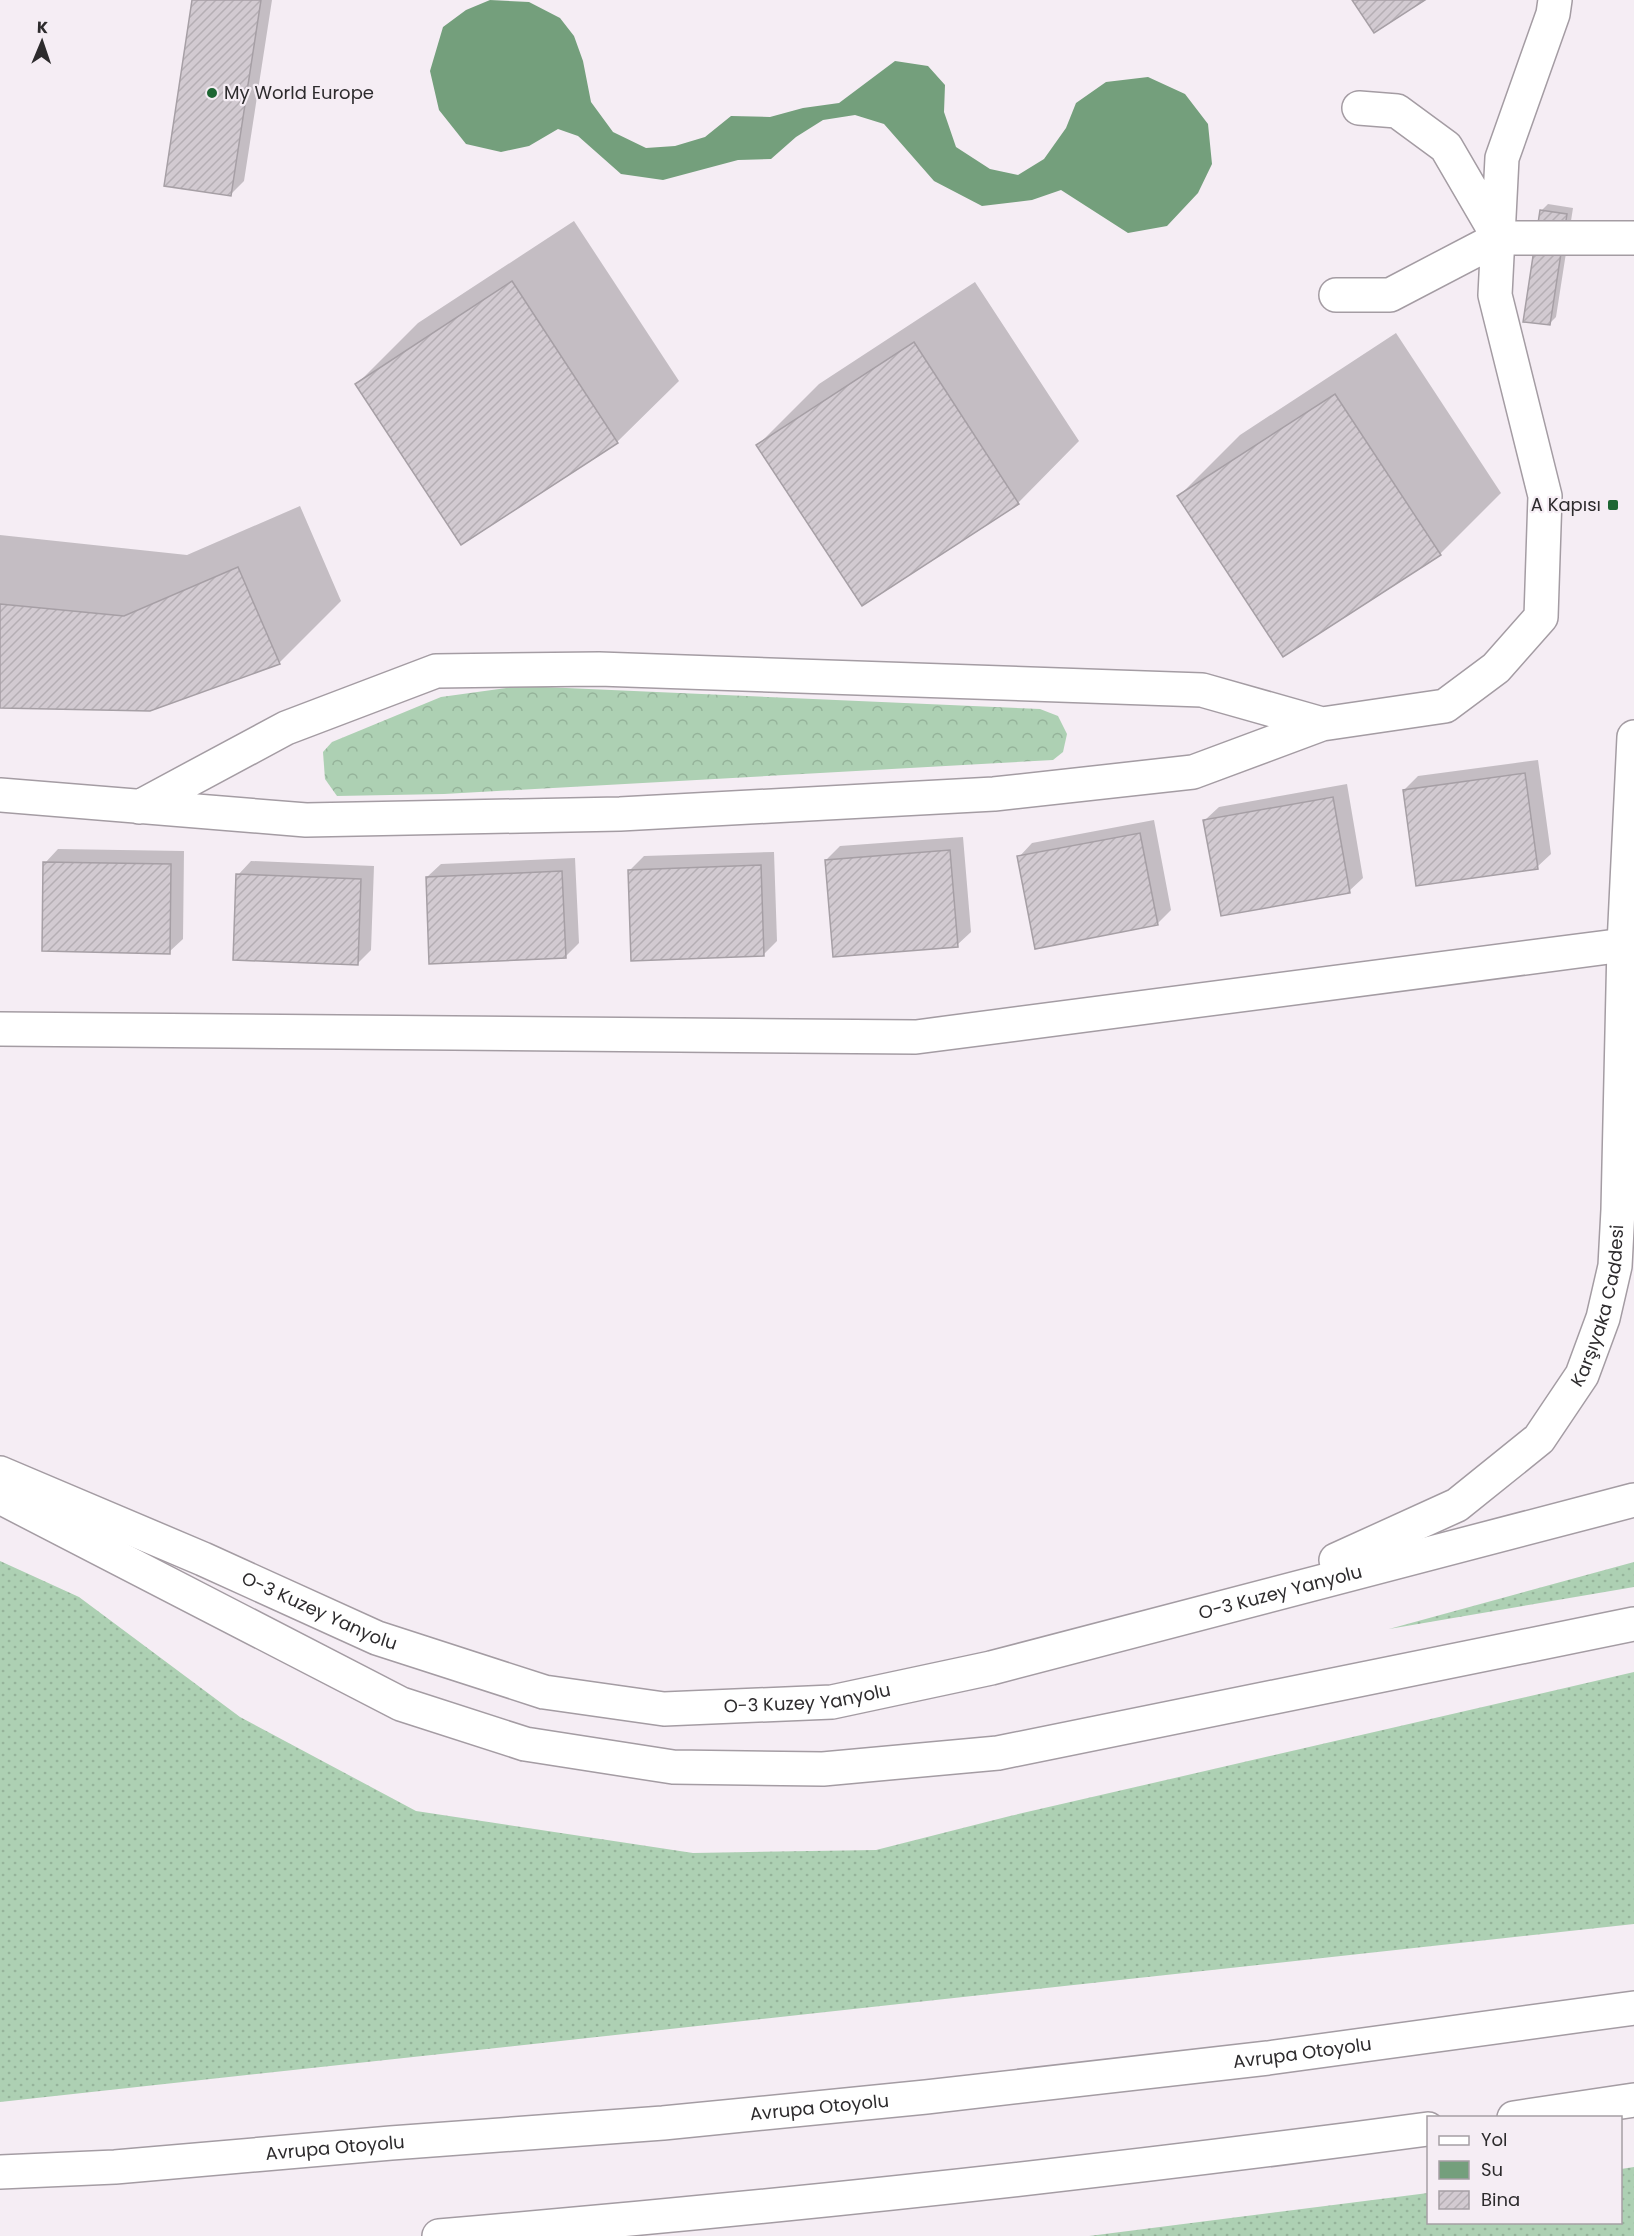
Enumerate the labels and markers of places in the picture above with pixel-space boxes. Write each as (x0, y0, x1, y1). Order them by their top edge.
place label: My World Europe (224, 80, 374, 105)
marker: My World Europe (205, 86, 219, 100)
place label: A Kapısı (1531, 492, 1601, 517)
marker: A Kapısı (1606, 498, 1620, 512)

